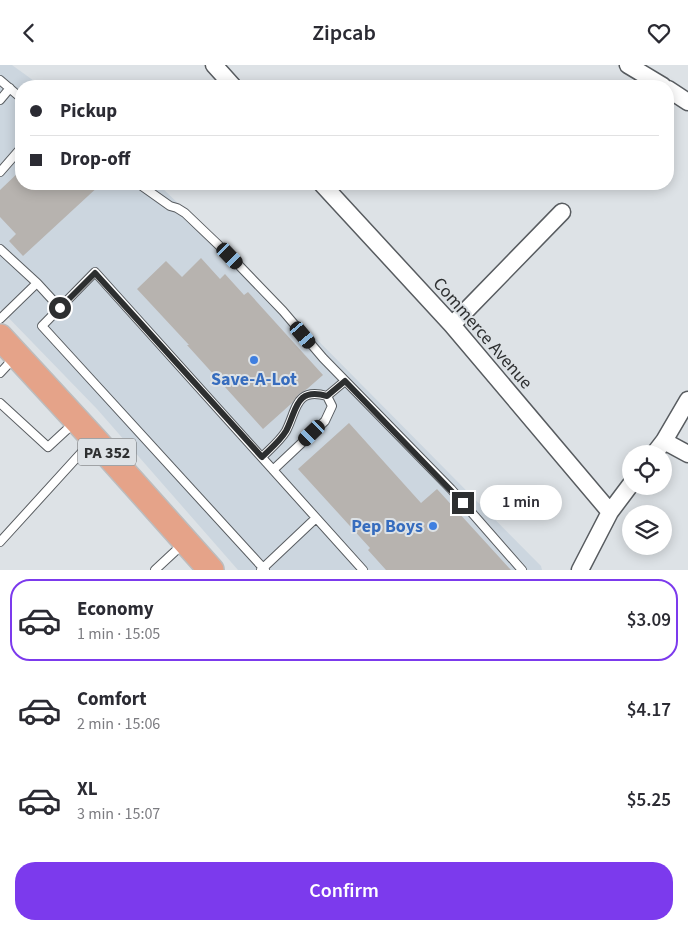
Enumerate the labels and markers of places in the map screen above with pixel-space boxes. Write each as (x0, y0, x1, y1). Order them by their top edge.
marker: Save-A-Lot (248, 354, 260, 366)
place label: Save-A-Lot (211, 367, 297, 392)
place label: Pep Boys (351, 514, 423, 539)
marker: Pep Boys (427, 520, 439, 532)

